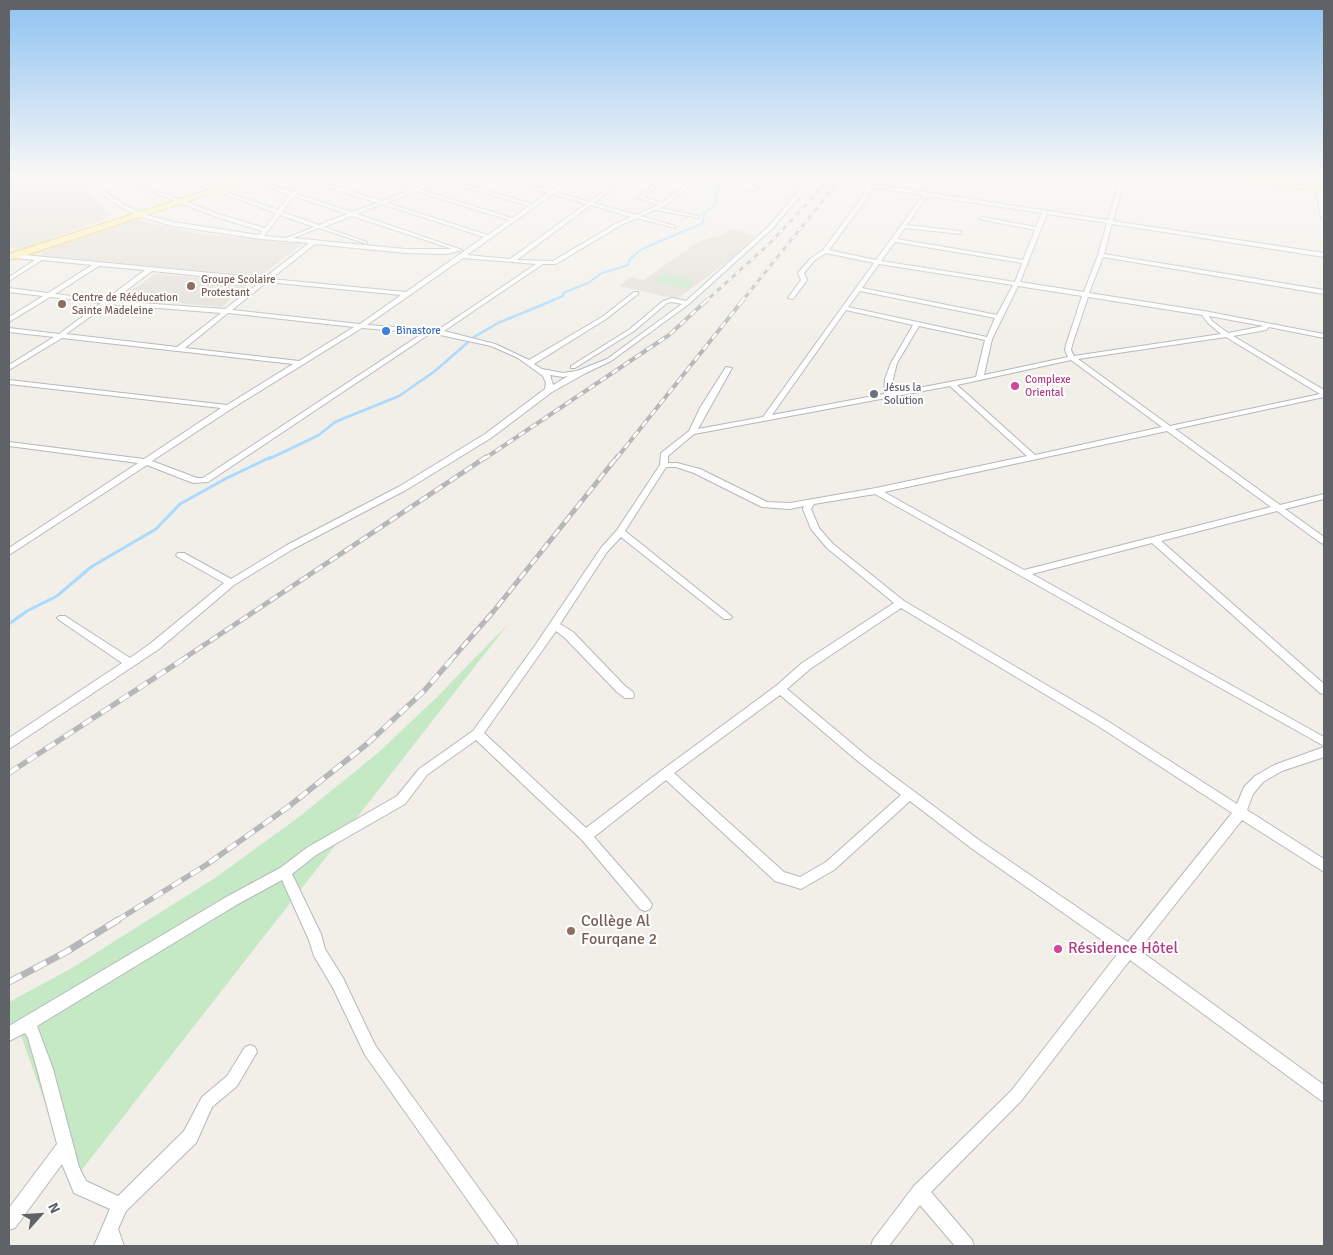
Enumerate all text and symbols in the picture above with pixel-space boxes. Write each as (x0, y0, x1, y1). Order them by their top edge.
place label: Groupe Scolaire Protestant (201, 273, 276, 299)
marker: Groupe Scolaire Protestant (185, 280, 197, 292)
place label: Centre de Rééducation Sainte Madeleine (72, 291, 178, 317)
marker: Centre de Rééducation Sainte Madeleine (56, 298, 68, 310)
place label: Binastore (396, 324, 441, 338)
marker: Binastore (380, 325, 392, 337)
place label: Complexe Oriental (1025, 373, 1071, 399)
marker: Complexe Oriental (1009, 380, 1021, 392)
place label: Jésus la Solution (884, 381, 924, 407)
marker: Jésus la Solution (868, 388, 880, 400)
place label: Collège Al Fourqane 2 (581, 912, 657, 950)
marker: Collège Al Fourqane 2 (565, 925, 577, 937)
place label: Résidence Hôtel (1068, 939, 1178, 959)
marker: Résidence Hôtel (1052, 943, 1064, 955)
north arrow (15, 1190, 65, 1240)
text: N (44, 1200, 64, 1216)

